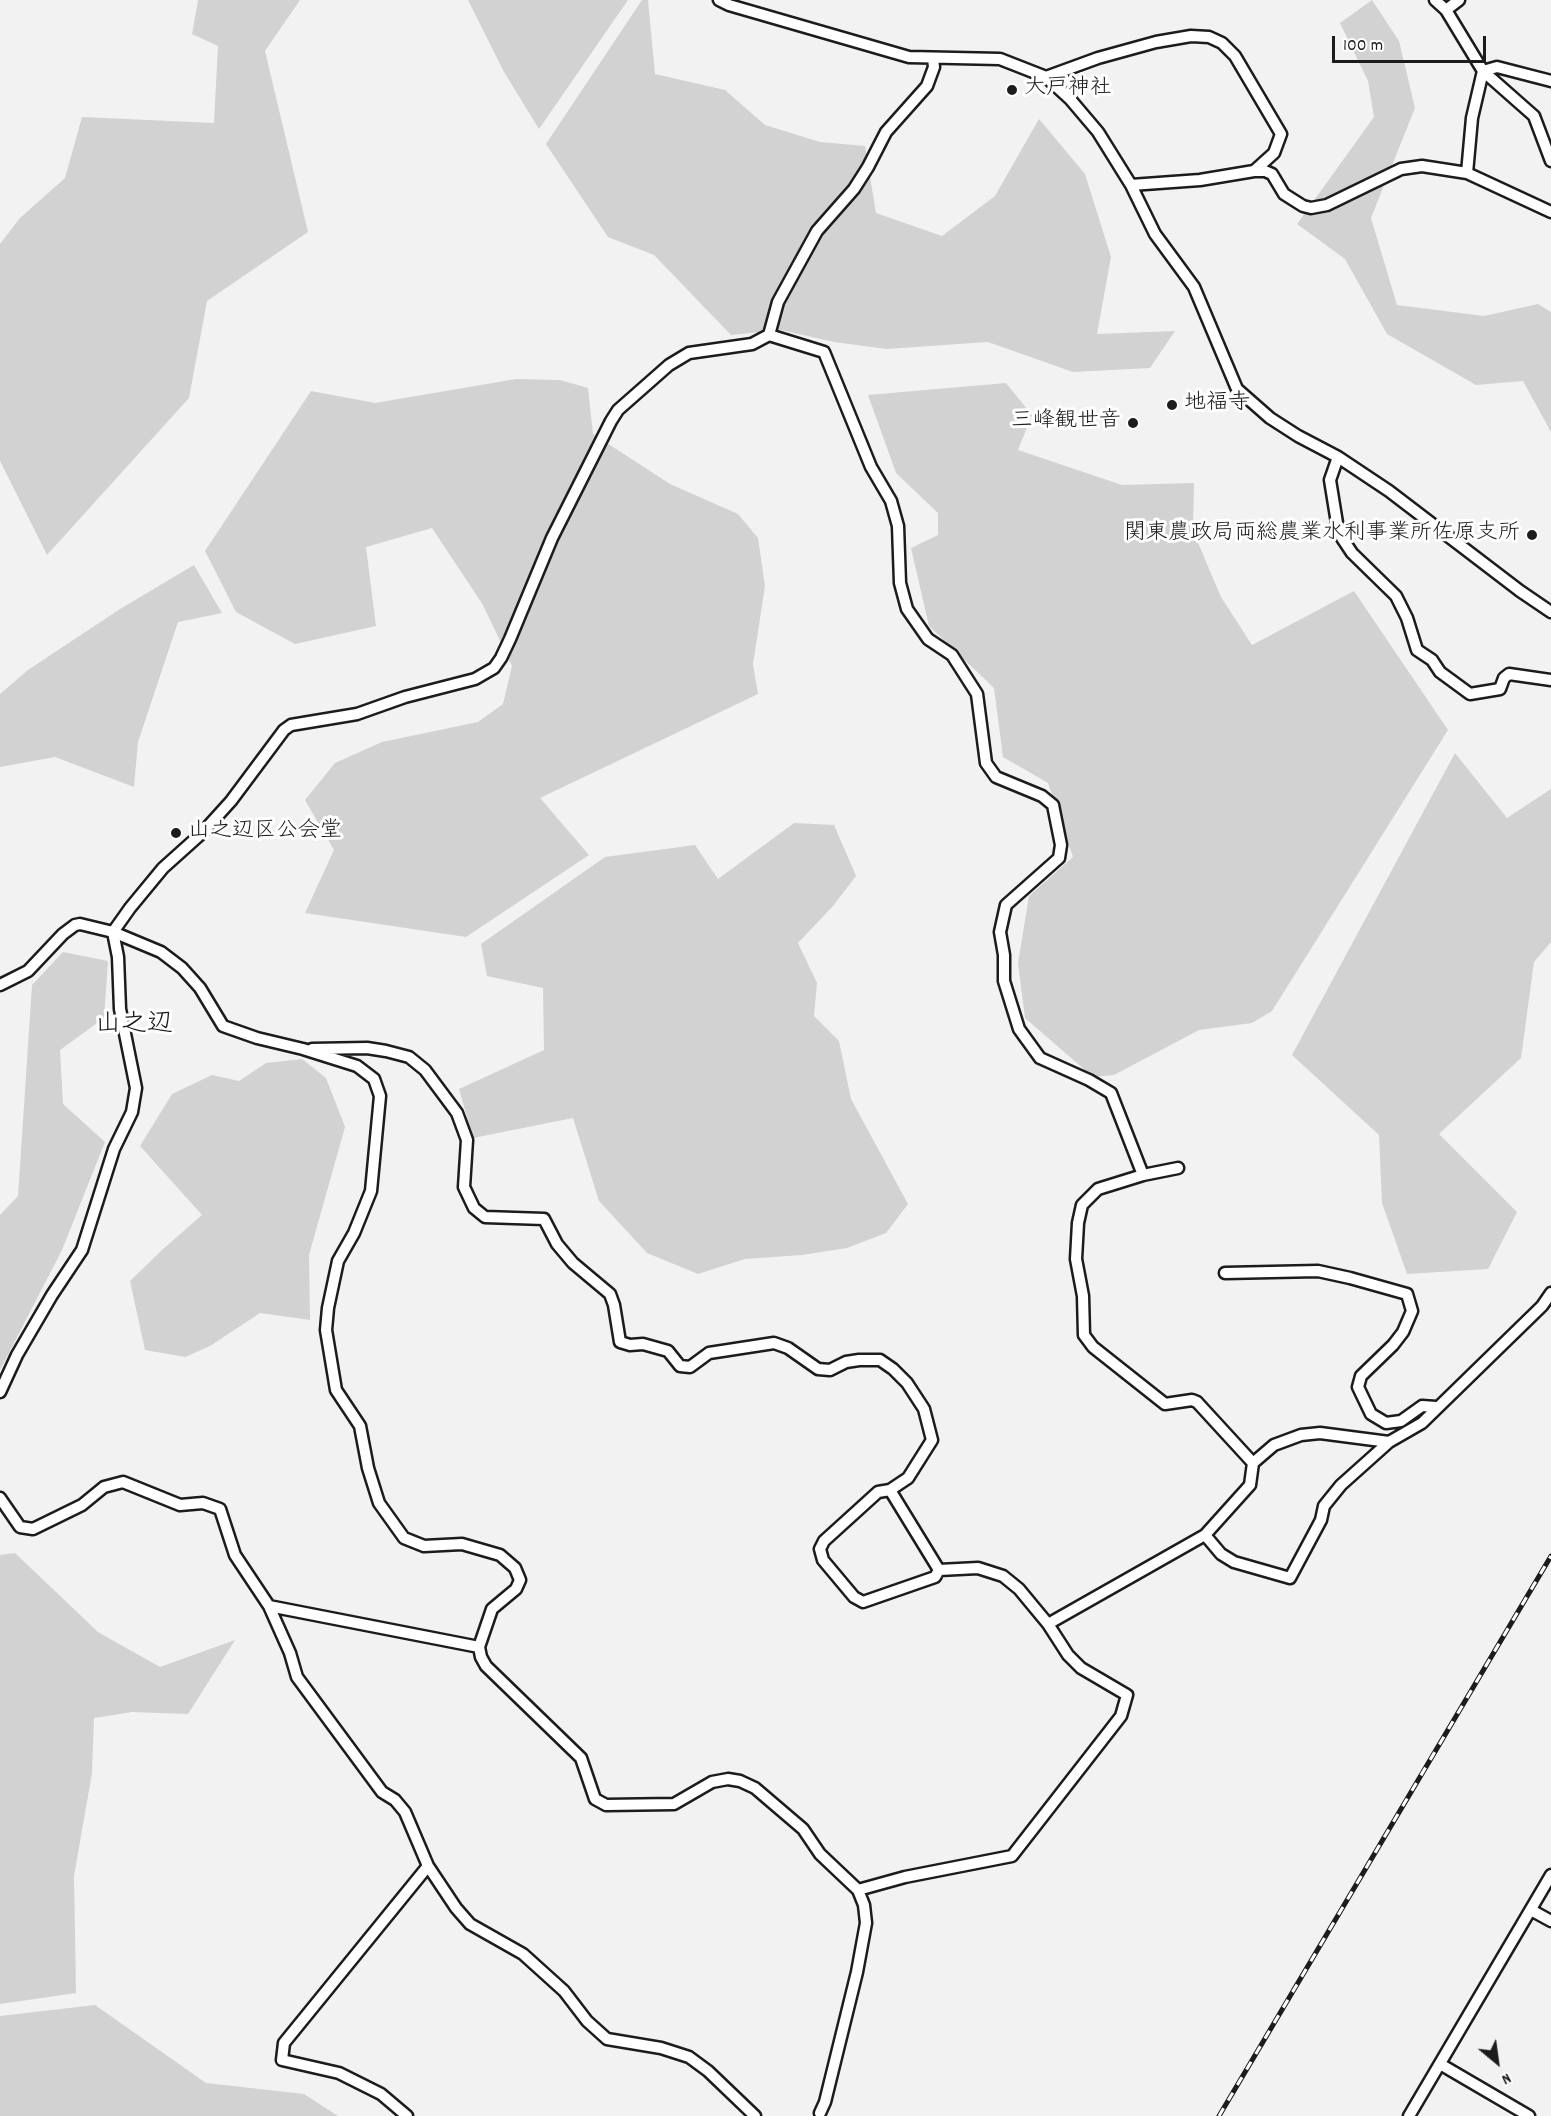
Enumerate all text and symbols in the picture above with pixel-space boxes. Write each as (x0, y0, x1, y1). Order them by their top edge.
scale bar (1335, 24, 1490, 62)
text: 100 m (1343, 34, 1383, 59)
place label: 大戸神社 (1024, 77, 1112, 103)
marker: 大戸神社 (1005, 83, 1019, 97)
place label: 地福寺 (1184, 392, 1250, 418)
marker: 地福寺 (1165, 398, 1179, 412)
place label: 三峰観世音 (1011, 410, 1121, 436)
marker: 三峰観世音 (1126, 416, 1140, 430)
place label: 関東農政局両総農業水利事業所佐原支所 (1124, 522, 1520, 548)
marker: 関東農政局両総農業水利事業所佐原支所 (1525, 528, 1539, 542)
place label: 山之辺区公会堂 (188, 820, 342, 846)
marker: 山之辺区公会堂 (169, 826, 183, 840)
district label: 山之辺 (95, 1010, 173, 1042)
north arrow (1467, 2032, 1527, 2092)
text: N (1497, 2066, 1515, 2090)

